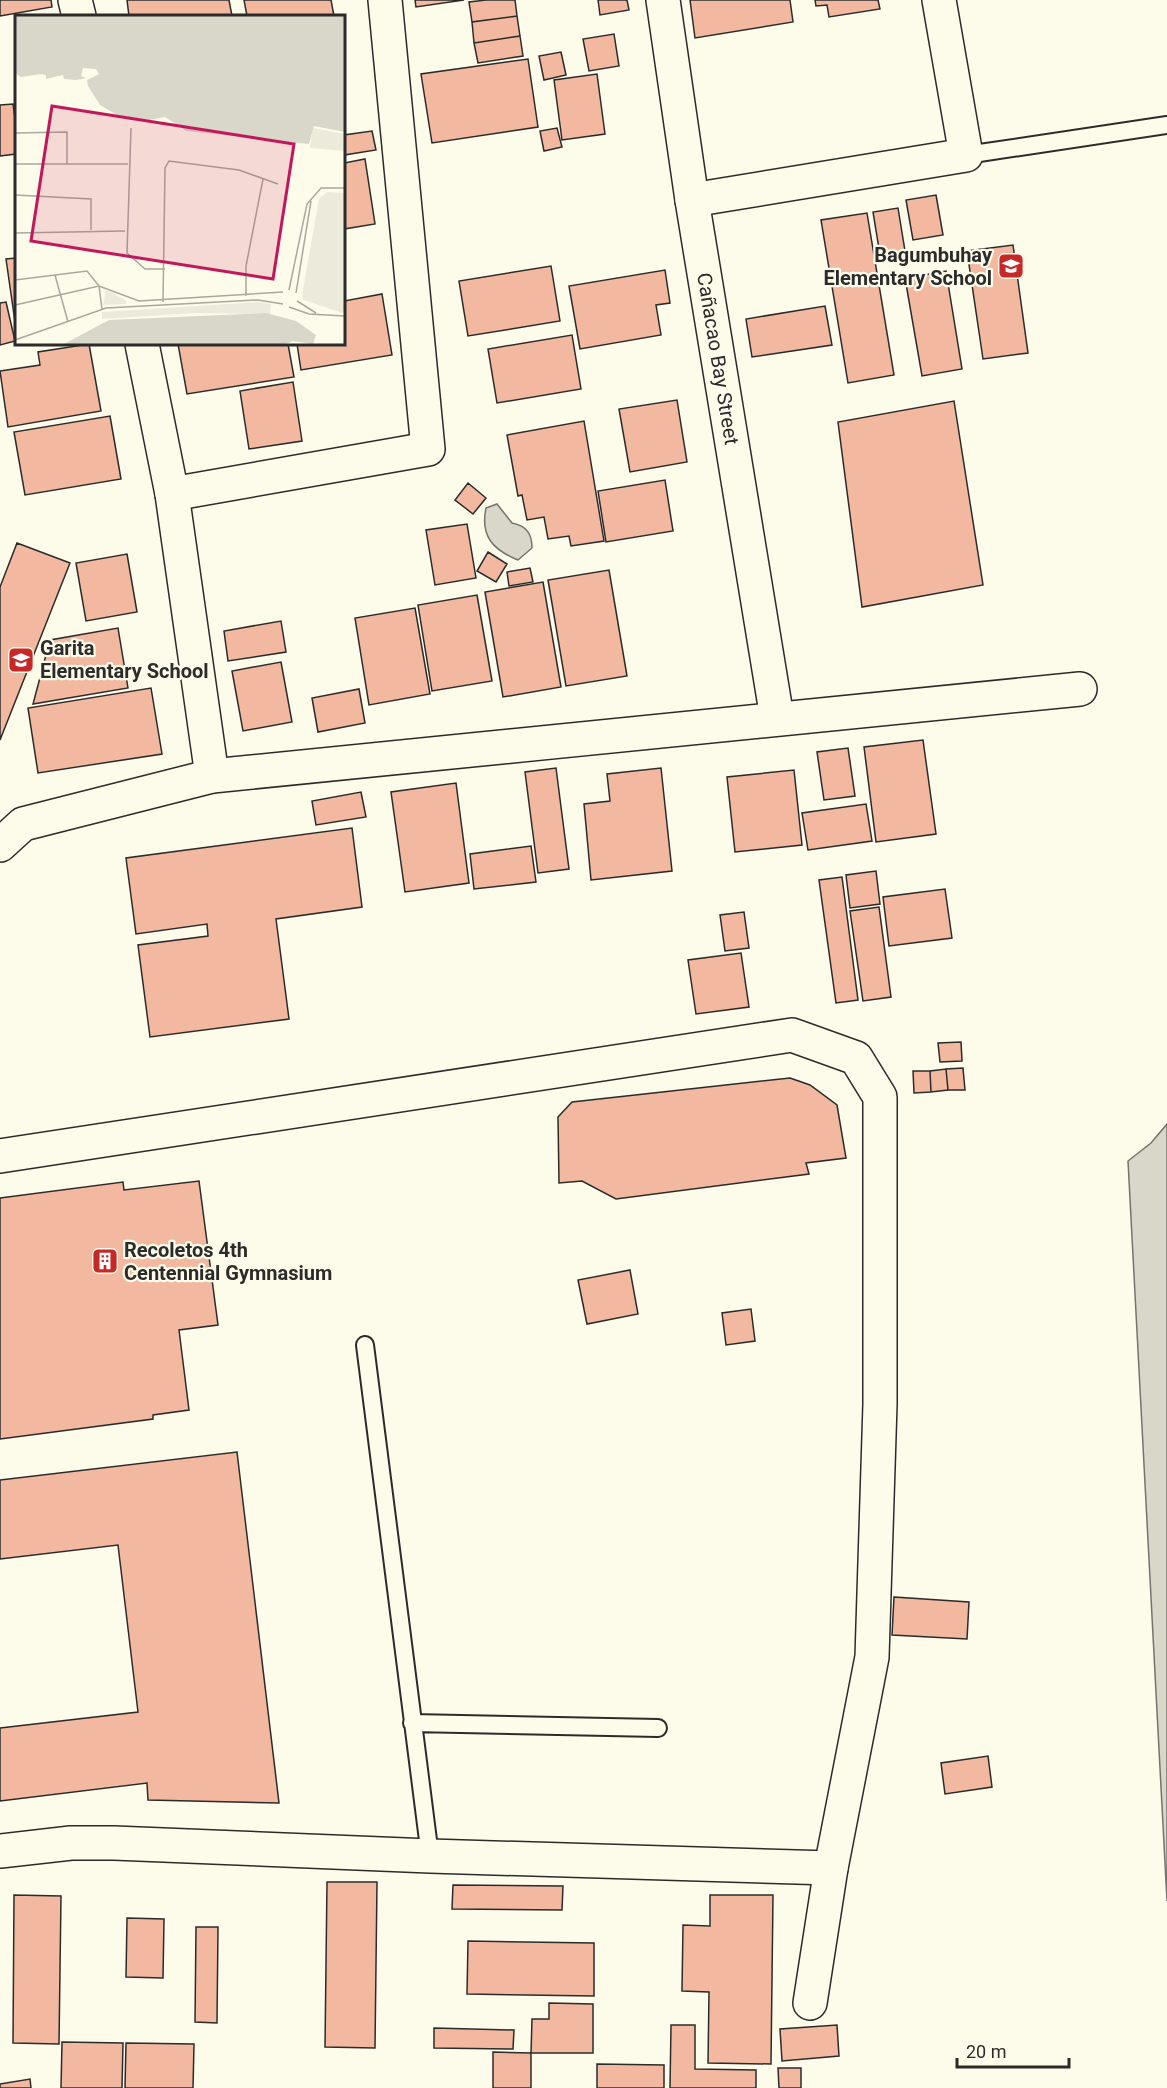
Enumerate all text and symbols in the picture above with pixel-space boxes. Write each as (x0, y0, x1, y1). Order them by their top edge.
inset map (15, 15, 345, 345)
place label: Bagumbuhay Elementary School (824, 243, 993, 290)
school or university icon: Bagumbuhay Elementary School (996, 251, 1026, 281)
street label: Cañacao Bay Street (692, 271, 744, 447)
place label: Garita Elementary School (40, 636, 209, 683)
school or university icon: Garita Elementary School (6, 645, 36, 675)
place label: Recoletos 4th Centennial Gymnasium (124, 1238, 332, 1285)
building icon: Recoletos 4th Centennial Gymnasium (90, 1246, 120, 1276)
scale bar (957, 2031, 1070, 2069)
text: 20 m (966, 2041, 1006, 2062)

